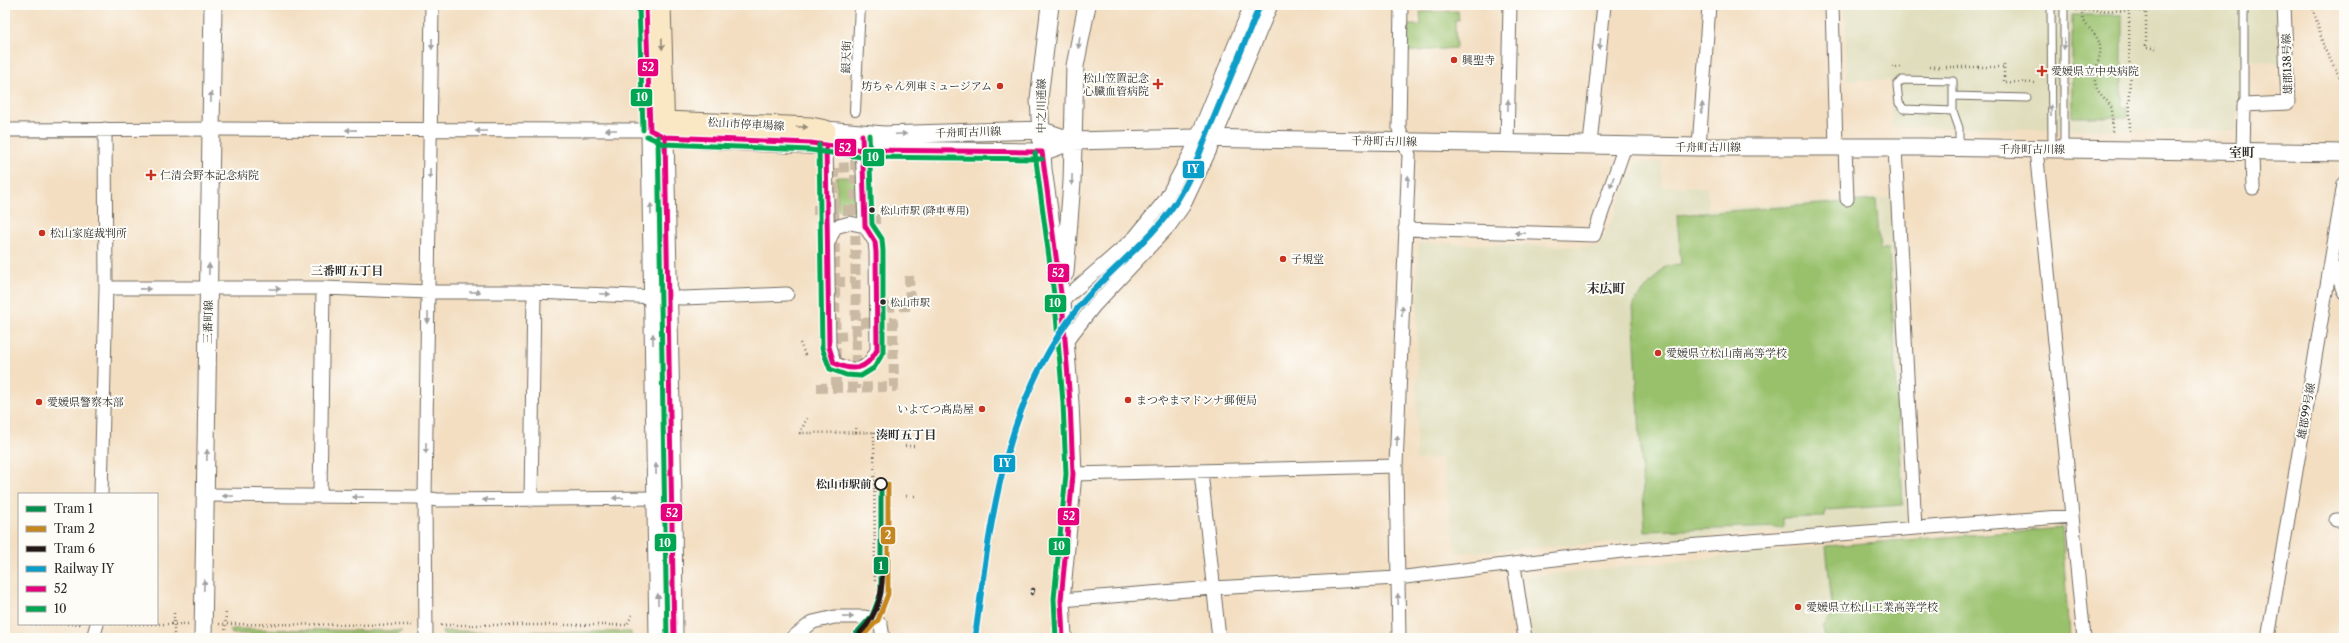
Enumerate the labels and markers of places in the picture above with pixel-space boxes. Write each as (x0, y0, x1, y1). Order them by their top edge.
place label: 興聖寺 (1462, 53, 1495, 67)
marker: 興聖寺 (1449, 55, 1459, 65)
place label: 愛媛県立中央病院 (2051, 64, 2139, 78)
marker: 愛媛県立中央病院 (2036, 65, 2048, 77)
place label: 松山笠置記念 心臓血管病院 (1083, 71, 1149, 98)
marker: 松山笠置記念 心臓血管病院 (1152, 78, 1164, 90)
place label: 坊ちゃん列車ミュージアム (861, 79, 992, 93)
marker: 坊ちゃん列車ミュージアム (995, 81, 1005, 91)
place label: 仁清会野本記念病院 (160, 168, 259, 182)
marker: 仁清会野本記念病院 (145, 169, 157, 181)
place label: 松山市駅 (降車専用) (880, 204, 969, 217)
marker: 松山市駅 (降車専用) (867, 205, 877, 215)
place label: 松山家庭裁判所 (50, 226, 127, 240)
marker: 松山家庭裁判所 (37, 228, 47, 238)
place label: 子規堂 (1291, 252, 1324, 266)
marker: 子規堂 (1278, 254, 1288, 264)
place label: 松山市駅 (890, 296, 930, 309)
marker: 松山市駅 (878, 297, 888, 307)
place label: 愛媛県立松山南高等学校 (1666, 346, 1787, 360)
marker: 愛媛県立松山南高等学校 (1653, 348, 1663, 358)
place label: まつやまマドンナ郵便局 (1136, 393, 1257, 407)
place label: 愛媛県警察本部 (47, 395, 124, 409)
marker: まつやまマドンナ郵便局 (1123, 395, 1133, 405)
marker: 愛媛県警察本部 (34, 397, 44, 407)
place label: いよてつ髙島屋 (897, 402, 974, 416)
marker: いよてつ髙島屋 (977, 404, 987, 414)
place label: 松山市駅前 (816, 477, 872, 491)
marker: 松山市駅前 (874, 477, 888, 491)
place label: 愛媛県立松山工業高等学校 (1806, 600, 1938, 614)
marker: 愛媛県立松山工業高等学校 (1793, 602, 1803, 612)

